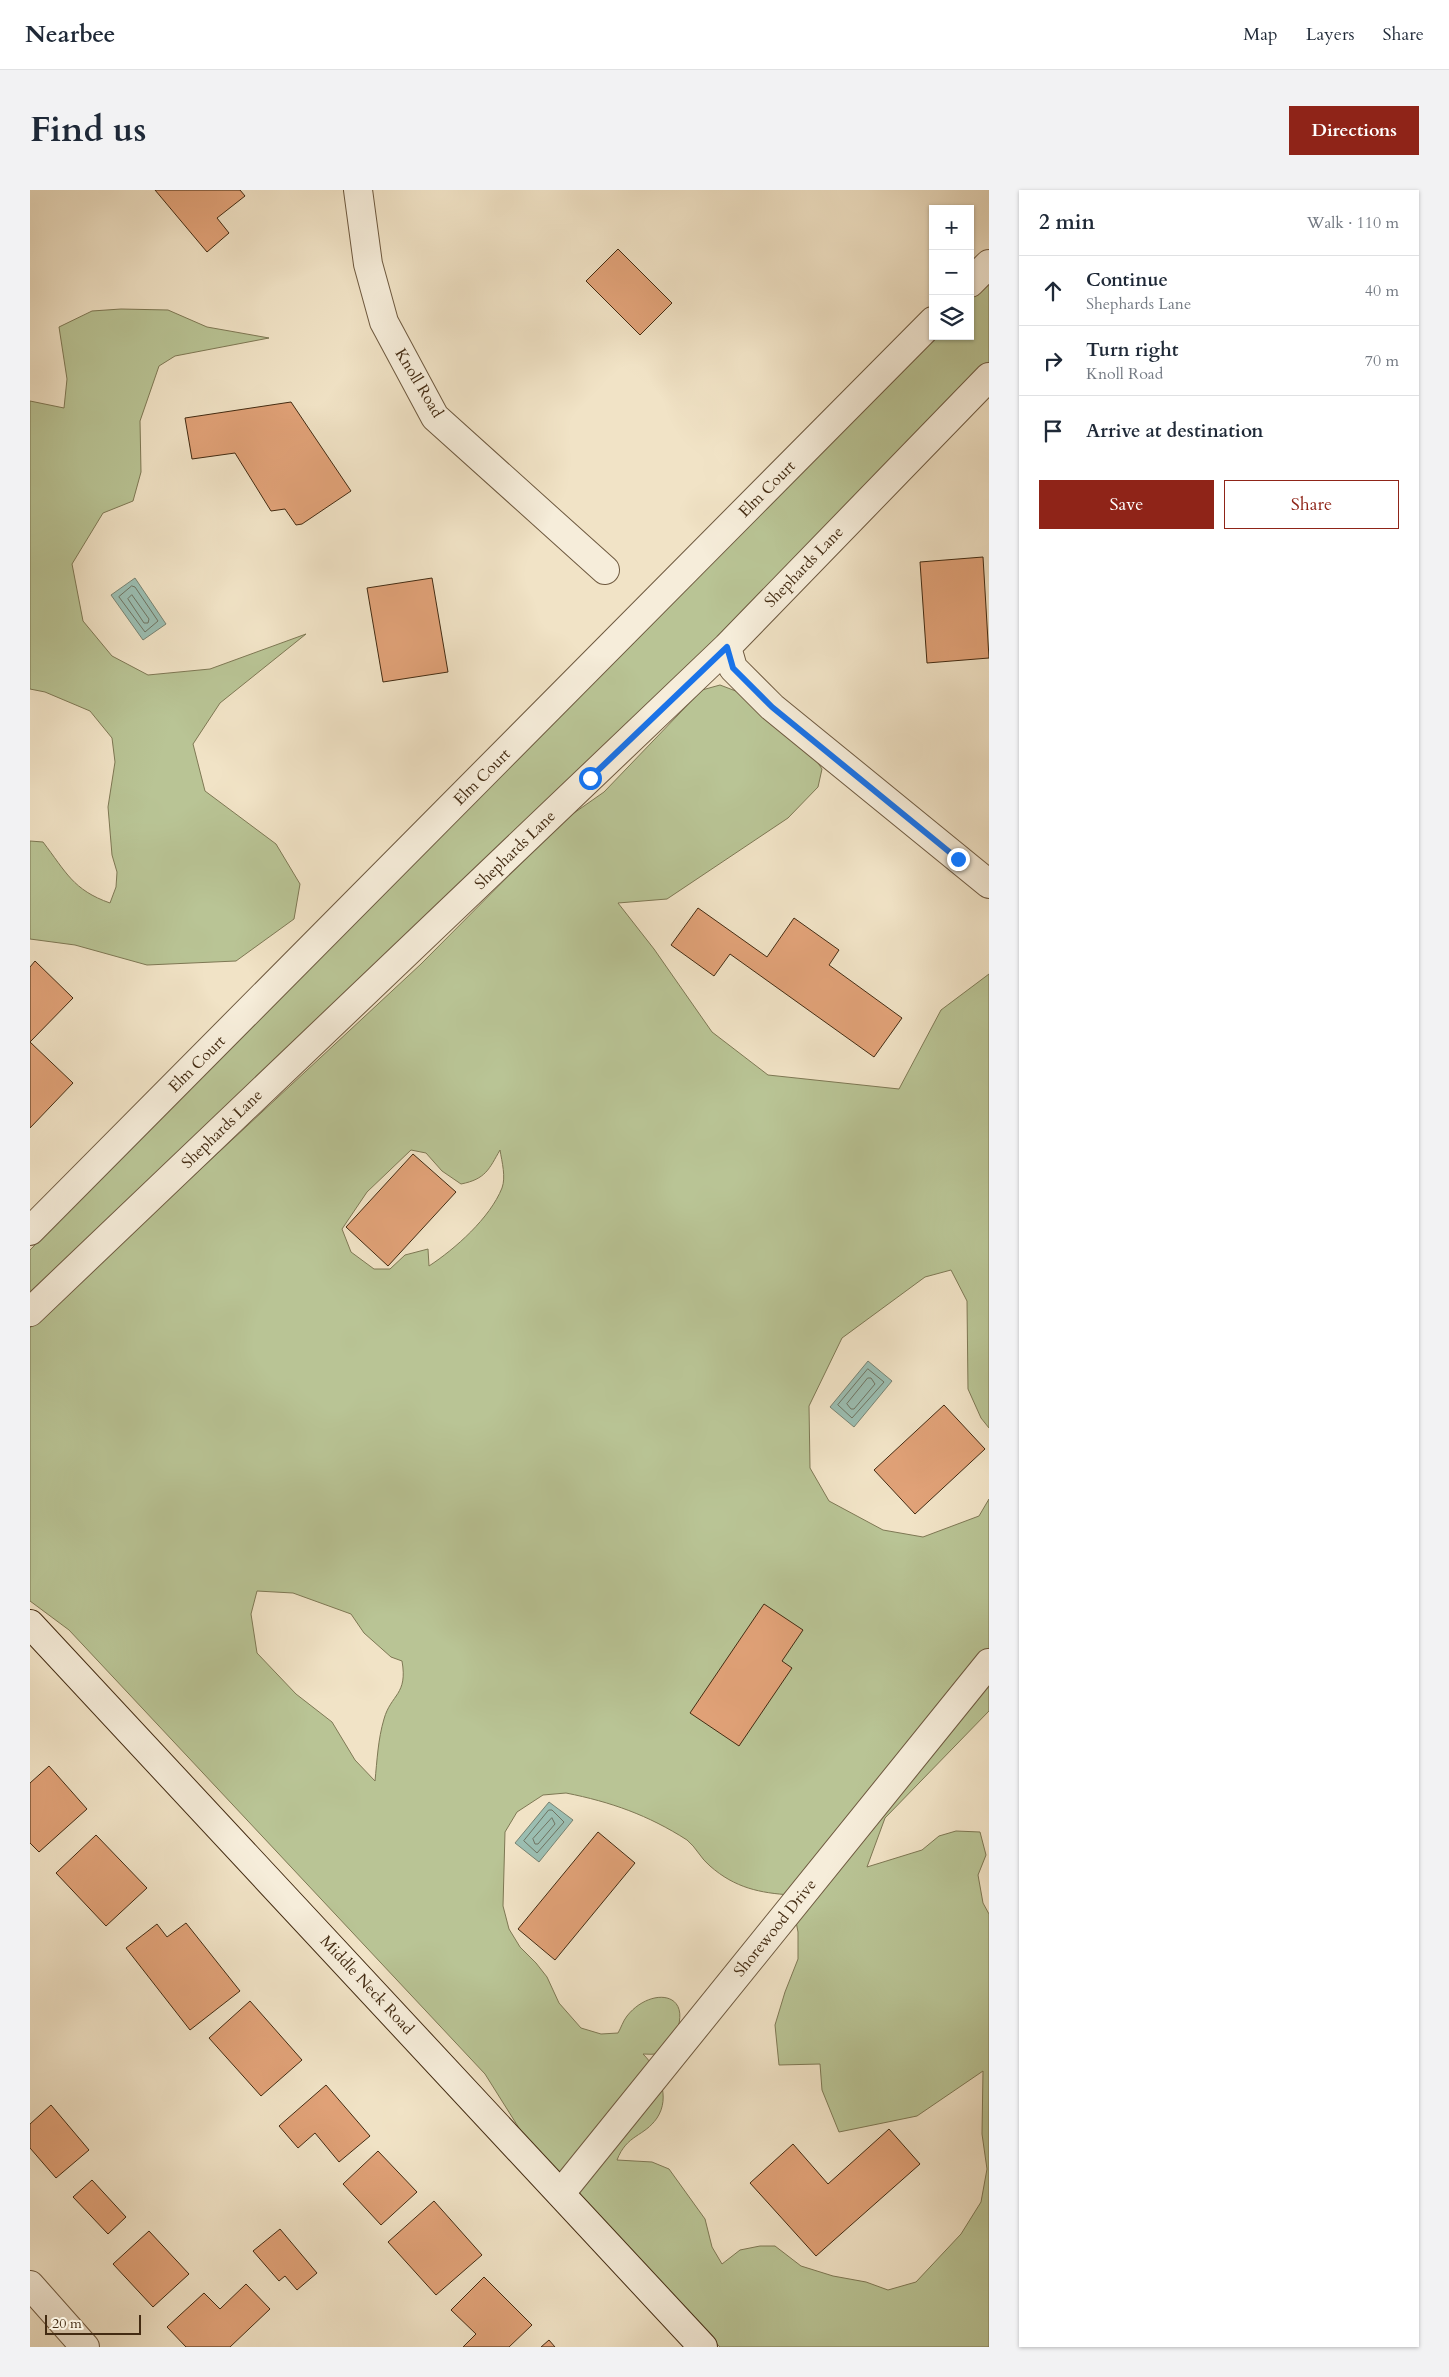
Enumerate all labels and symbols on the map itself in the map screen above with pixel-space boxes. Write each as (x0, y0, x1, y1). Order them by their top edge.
street label: Knoll Road (390, 344, 449, 422)
street label: Elm Court (734, 456, 800, 522)
street label: Shephards Lane (760, 522, 848, 612)
street label: Elm Court (449, 744, 515, 810)
route start (579, 767, 602, 790)
street label: Shephards Lane (470, 806, 560, 894)
route end (947, 848, 970, 871)
street label: Elm Court (164, 1031, 230, 1097)
street label: Shephards Lane (177, 1085, 267, 1173)
street label: Shorewood Drive (729, 1874, 821, 1982)
street label: Middle Neck Road (315, 1931, 419, 2040)
scale bar (45, 2312, 141, 2335)

